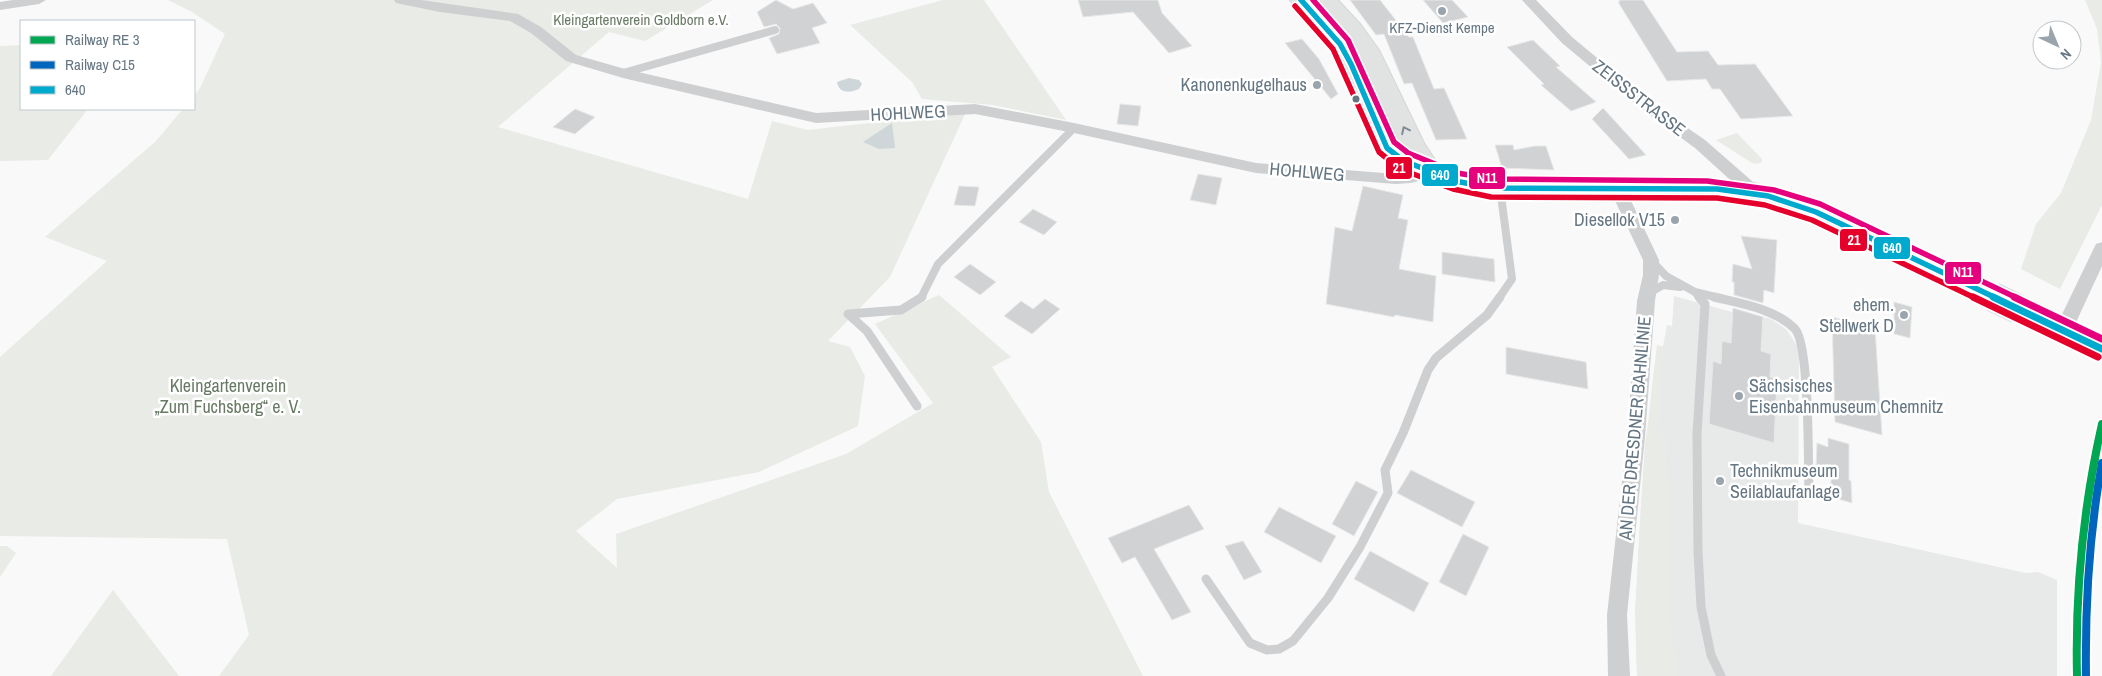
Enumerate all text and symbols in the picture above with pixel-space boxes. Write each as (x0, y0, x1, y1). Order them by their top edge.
marker: KFZ-Dienst Kempe (1436, 5, 1448, 17)
park label: Kleingartenverein Goldborn e.V. (553, 9, 729, 30)
place label: KFZ-Dienst Kempe (1389, 17, 1495, 38)
legend (20, 20, 195, 110)
north arrow (2032, 20, 2082, 70)
text: Railway RE 3 (65, 29, 140, 50)
text: N (2057, 45, 2075, 64)
street label: ZEISSSTRASSE (1588, 53, 1691, 142)
text: Railway C15 (65, 54, 135, 75)
place label: Kanonenkugelhaus (1181, 72, 1307, 97)
text: 640 (65, 79, 86, 100)
marker: Kanonenkugelhaus (1311, 79, 1323, 91)
unlabelled marker (1351, 94, 1361, 104)
street label: HOHLWEG (870, 98, 946, 127)
one-way arrow (1401, 126, 1412, 135)
street label: HOHLWEG (1269, 156, 1346, 187)
line badge: 21 (1385, 156, 1413, 180)
text: 21 (1393, 159, 1406, 177)
line badge: 640 (1421, 163, 1459, 187)
text: 640 (1430, 166, 1450, 184)
line badge: N11 (1468, 166, 1506, 190)
text: N11 (1477, 169, 1498, 187)
place label: Diesellok V15 (1574, 207, 1665, 232)
marker: Diesellok V15 (1669, 214, 1681, 226)
line badge: 21 (1839, 228, 1868, 252)
text: 21 (1848, 231, 1861, 249)
line badge: 640 (1873, 236, 1911, 260)
text: 640 (1882, 239, 1902, 257)
line badge: N11 (1944, 261, 1982, 285)
text: N11 (1953, 263, 1974, 281)
place label: ehem. Stellwerk D (1819, 292, 1894, 338)
marker: ehem. Stellwerk D (1898, 309, 1910, 321)
street label: AN DER DRESDNER BAHNLINIE (1612, 315, 1657, 542)
park label: Kleingartenverein „Zum Fuchsberg“ e. V. (155, 373, 301, 419)
place label: Sächsisches Eisenbahnmuseum Chemnitz (1749, 373, 1943, 419)
marker: Sächsisches Eisenbahnmuseum Chemnitz (1733, 390, 1745, 402)
place label: Technikmuseum Seilablaufanlage (1730, 458, 1840, 504)
marker: Technikmuseum Seilablaufanlage (1714, 475, 1726, 487)

